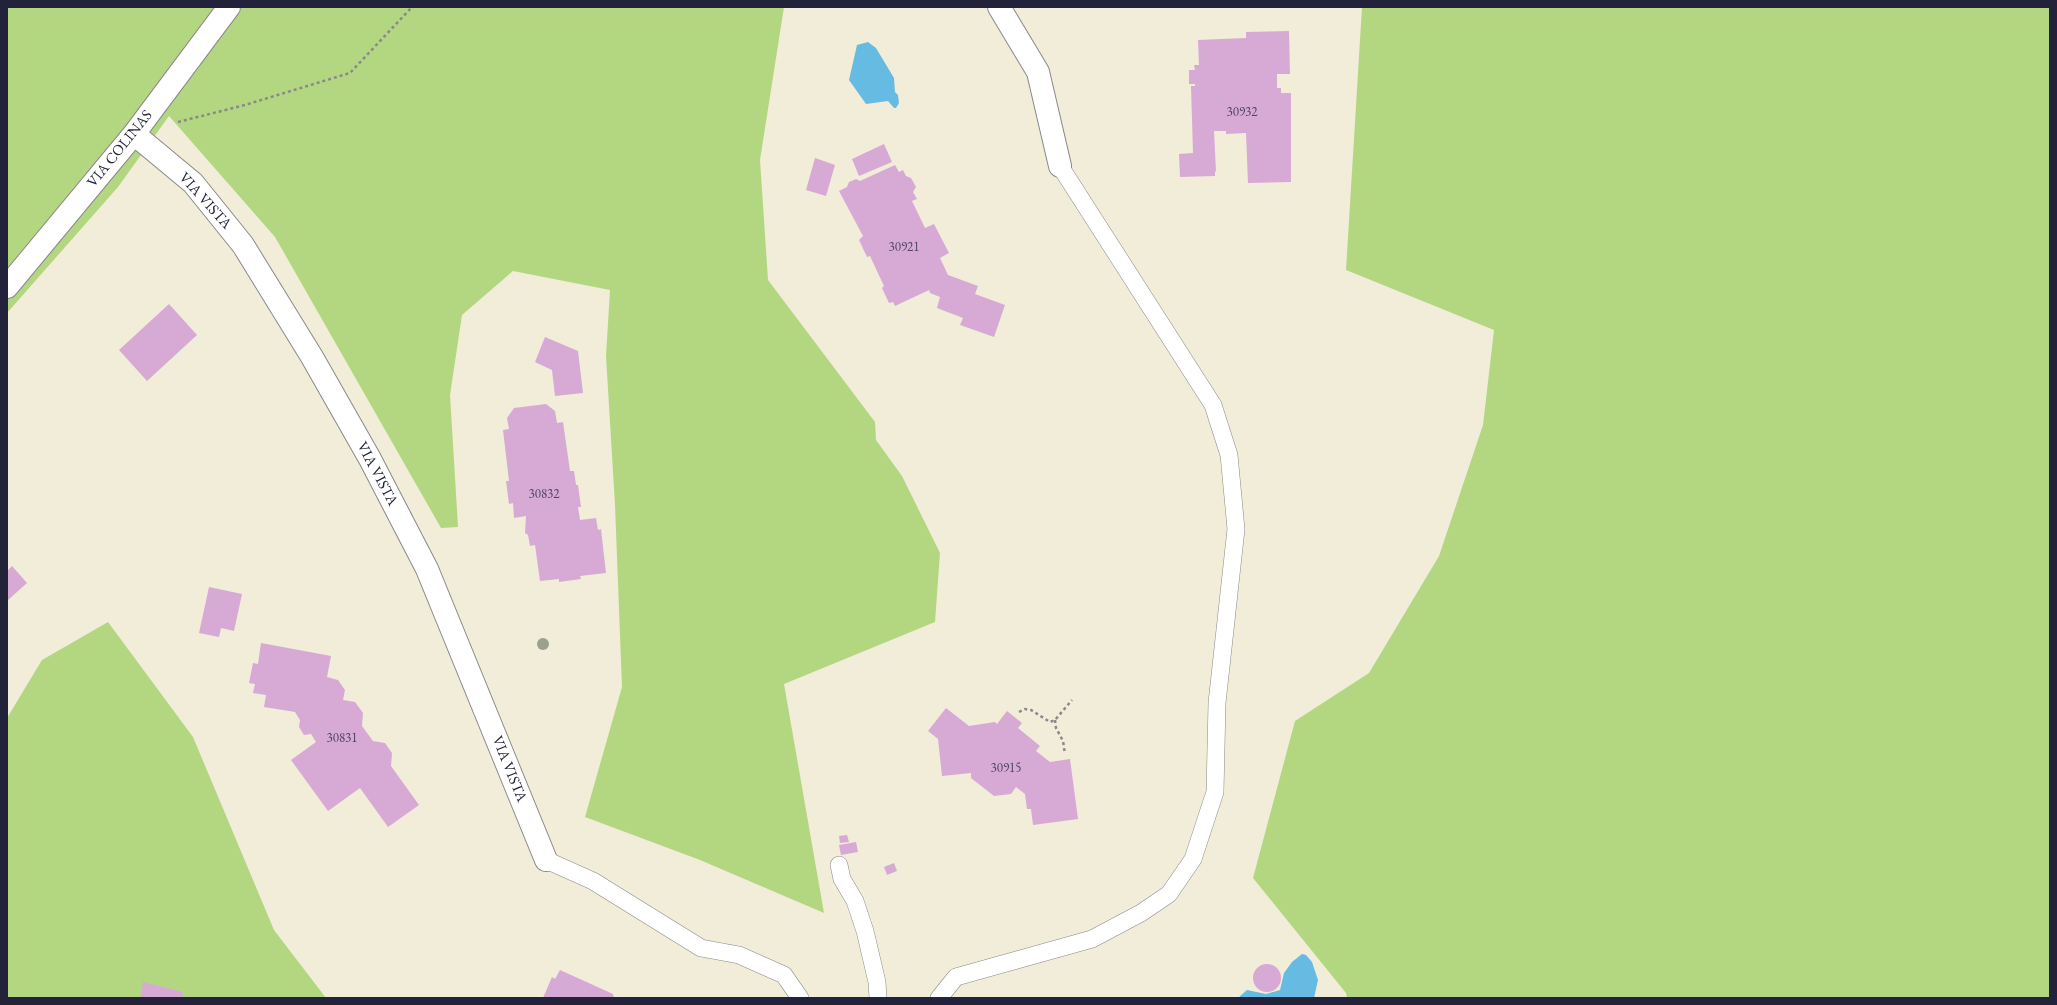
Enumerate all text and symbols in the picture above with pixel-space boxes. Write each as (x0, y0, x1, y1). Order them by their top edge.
house number: 30932 (1226, 104, 1258, 120)
street label: VIA COLINAS (84, 107, 156, 191)
street label: VIA VISTA (175, 169, 235, 233)
house number: 30921 (888, 239, 920, 255)
street label: VIA VISTA (353, 439, 401, 509)
house number: 30832 (528, 486, 560, 502)
house number: 30831 (326, 730, 358, 746)
street label: VIA VISTA (488, 733, 530, 805)
house number: 30915 (990, 760, 1022, 776)

